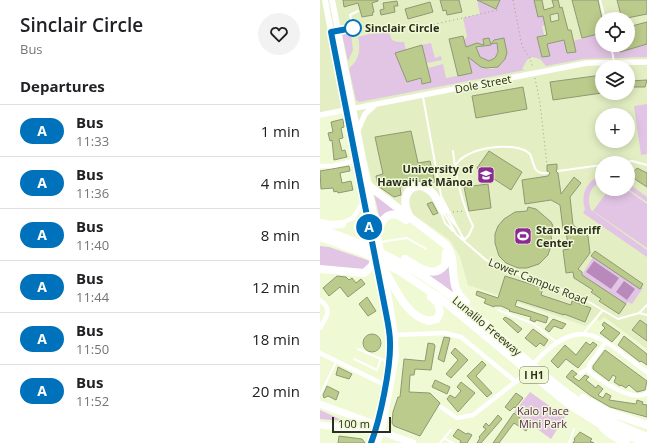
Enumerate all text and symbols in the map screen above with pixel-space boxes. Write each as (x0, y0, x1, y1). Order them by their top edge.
text: Sinclair Circle (20, 12, 143, 38)
map controls (595, 12, 635, 196)
button: locate (595, 12, 635, 52)
button: heart (258, 13, 300, 55)
marker: Sinclair Circle (344, 19, 362, 37)
place label: Sinclair Circle (365, 20, 440, 35)
text: Bus (20, 40, 43, 58)
button: layers (595, 60, 635, 100)
street label: Dole Street (453, 71, 512, 96)
text: Departures (20, 76, 105, 96)
button: + (595, 108, 635, 148)
text: Bus (76, 112, 103, 132)
text: A (37, 121, 47, 140)
text: 1 min (261, 121, 300, 141)
text: 11:33 (76, 132, 109, 150)
button: − (595, 156, 635, 196)
place label: University of Hawaiʻi at Mānoa (377, 161, 474, 189)
text: Bus (76, 164, 103, 184)
school or university icon: University of Hawaiʻi at Mānoa (476, 165, 496, 185)
text: A (37, 173, 47, 192)
text: 4 min (261, 173, 300, 193)
text: 11:36 (76, 184, 109, 202)
line badge: A (356, 214, 382, 240)
text: Bus (76, 216, 103, 236)
text: A (364, 217, 374, 236)
place label: Stan Sheriff Center (536, 222, 602, 250)
text: A (37, 225, 47, 244)
text: 8 min (261, 225, 300, 245)
sports icon: Stan Sheriff Center (513, 226, 533, 246)
text: 11:40 (76, 236, 109, 254)
street label: Lower Campus Road (486, 254, 590, 307)
text: Bus (76, 268, 103, 288)
text: A (37, 277, 47, 296)
text: 12 min (252, 277, 300, 297)
text: 11:44 (76, 288, 109, 306)
street label: Lunalilo Freeway (450, 292, 525, 359)
text: Bus (76, 320, 103, 340)
text: A (37, 329, 47, 348)
text: 18 min (252, 329, 300, 349)
text: 11:50 (76, 340, 109, 358)
road number: I H1 (520, 367, 548, 383)
text: Bus (76, 372, 103, 392)
text: A (37, 381, 47, 400)
text: 20 min (252, 381, 300, 401)
text: 11:52 (76, 392, 109, 410)
park label: Kalo Place Mini Park (517, 403, 569, 431)
scale bar (332, 415, 391, 434)
text: 100 m (338, 416, 370, 431)

